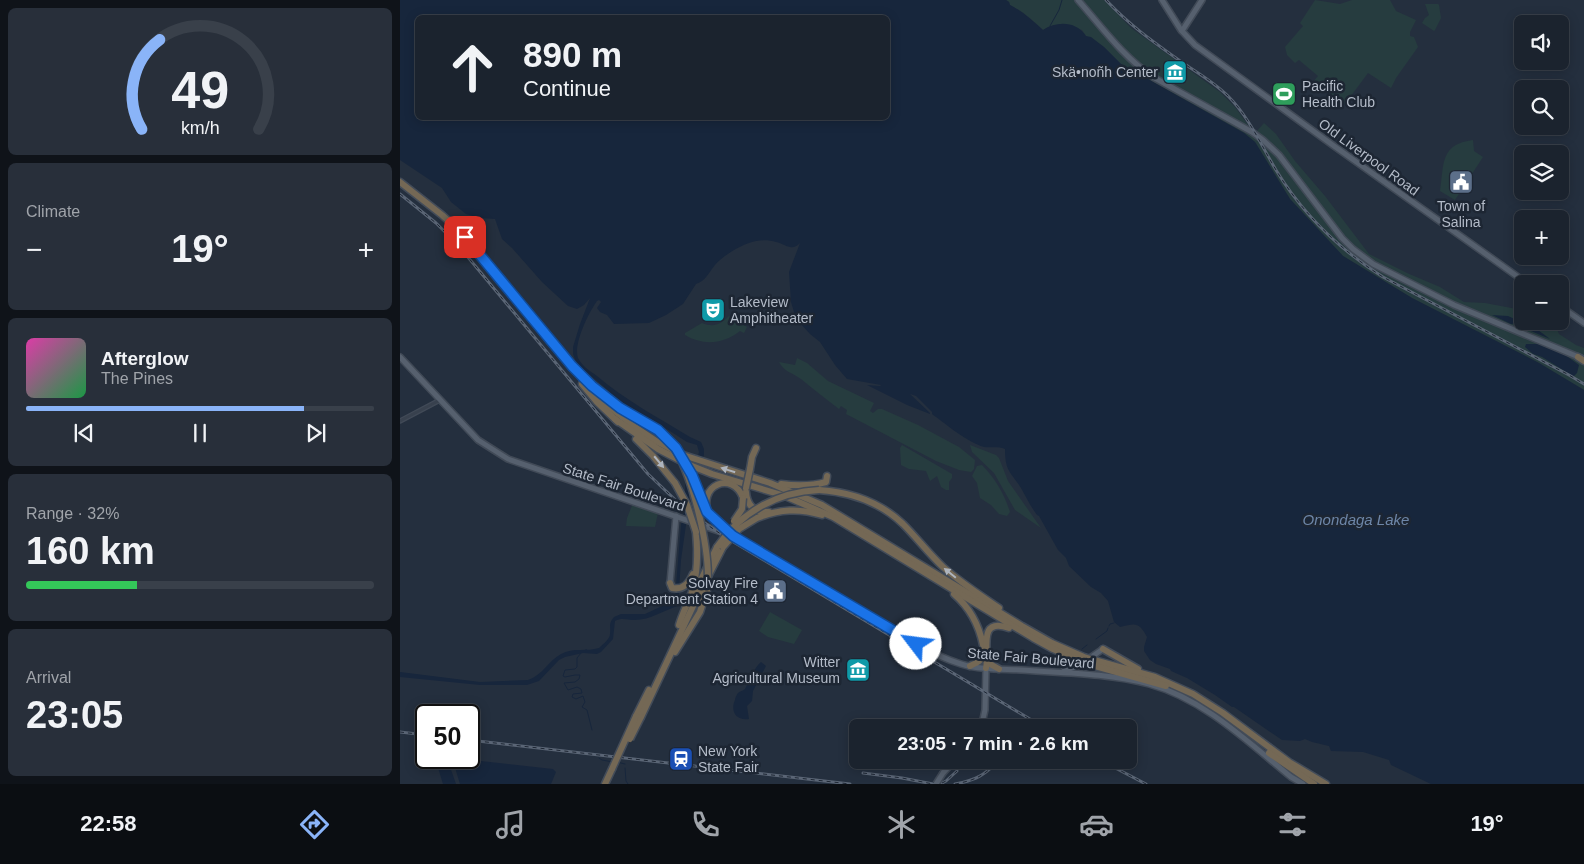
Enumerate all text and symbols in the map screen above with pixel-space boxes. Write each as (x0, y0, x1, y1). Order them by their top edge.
map controls (1514, 15, 1569, 330)
button: sound (1514, 15, 1569, 70)
icon: ahead (440, 35, 505, 100)
text: 890 m (523, 35, 622, 74)
museum icon: Skä•noñh Center (1162, 59, 1188, 85)
text: 49 (171, 61, 229, 119)
place label: Skä•noñh Center (1052, 64, 1158, 80)
text: Continue (523, 76, 611, 101)
place label: Pacific Health Club (1302, 78, 1375, 110)
button: search (1514, 80, 1569, 135)
sports icon: Pacific Health Club (1271, 81, 1297, 107)
street label: Old Liverpool Road (1316, 115, 1422, 199)
text: km/h (181, 118, 219, 138)
button: layers (1514, 145, 1569, 200)
public building icon: Town of Salina (1448, 169, 1474, 195)
place label: Town of Salina (1437, 198, 1485, 230)
text: Climate (26, 203, 80, 220)
button: + (1514, 210, 1569, 265)
pin (444, 216, 486, 258)
icon: arrive (451, 223, 479, 251)
text: 19° (171, 228, 229, 270)
text: − (26, 234, 42, 265)
text: + (358, 234, 374, 265)
button: − (1514, 275, 1569, 330)
place label: Lakeview Amphitheater (730, 294, 814, 326)
theatre icon: Lakeview Amphitheater (700, 297, 726, 323)
text: Afterglow (101, 348, 189, 369)
text: The Pines (101, 370, 173, 387)
icon: previous (70, 419, 98, 447)
icon: pause (186, 419, 214, 447)
icon: next (302, 419, 330, 447)
one-way arrow (653, 456, 664, 469)
street label: State Fair Boulevard (561, 460, 687, 514)
one-way arrow (721, 465, 736, 473)
text: Range · 32% (26, 505, 119, 522)
water label: Onondaga Lake (1303, 511, 1409, 528)
text: 160 km (26, 530, 155, 572)
one-way arrow (944, 567, 957, 578)
place label: Solvay Fire Department Station 4 (626, 575, 758, 607)
public building icon: Solvay Fire Department Station 4 (762, 578, 788, 604)
position arrow (889, 617, 941, 669)
street label: State Fair Boulevard (967, 644, 1095, 672)
place label: Witter Agricultural Museum (712, 654, 840, 686)
museum icon: Witter Agricultural Museum (845, 657, 871, 683)
text: Arrival (26, 669, 71, 686)
text: 23:05 (26, 694, 123, 736)
speed limit sign: 50 (415, 704, 480, 769)
text: 23:05 · 7 min · 2.6 km (897, 733, 1089, 754)
place label: New York State Fair (698, 743, 759, 775)
station icon: New York State Fair (668, 746, 694, 772)
icon: directions (297, 807, 332, 842)
icon: music (493, 807, 528, 842)
icon: phone (688, 807, 723, 842)
icon: climate (884, 807, 919, 842)
icon: car (1079, 807, 1114, 842)
icon: filters (1275, 807, 1310, 842)
text: 22:58 (80, 811, 137, 836)
text: 19° (1470, 811, 1504, 836)

